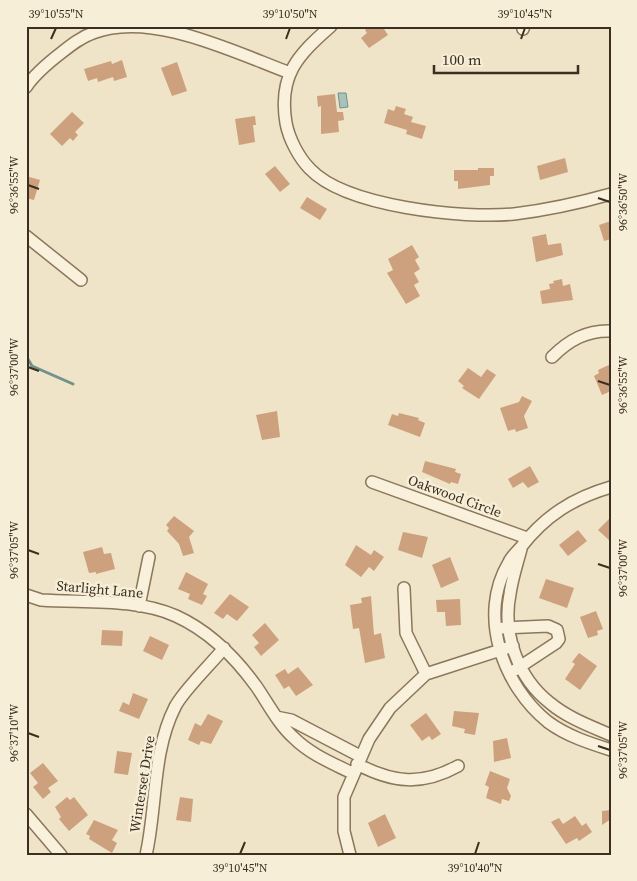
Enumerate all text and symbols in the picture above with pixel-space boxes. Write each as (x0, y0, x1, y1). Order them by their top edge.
text: 39°10'55"N (28, 6, 84, 22)
text: 39°10'50"N (262, 6, 318, 22)
text: 39°10'45"N (497, 6, 553, 22)
scale bar (434, 42, 578, 74)
text: 100 m (442, 49, 482, 70)
text: 96°36'55"W (6, 156, 22, 214)
text: 96°36'50"W (615, 173, 631, 231)
text: 96°37'00"W (6, 338, 22, 396)
text: 96°36'55"W (615, 356, 631, 414)
street label: Oakwood Circle (405, 470, 505, 522)
text: 96°37'05"W (6, 521, 22, 579)
text: 96°37'00"W (615, 539, 631, 597)
street label: Starlight Lane (56, 575, 144, 603)
text: 96°37'10"W (6, 704, 22, 762)
text: 96°37'05"W (615, 721, 631, 779)
street label: Winterset Drive (124, 734, 160, 834)
text: 39°10'45"N (212, 860, 268, 876)
text: 39°10'40"N (447, 860, 503, 876)

